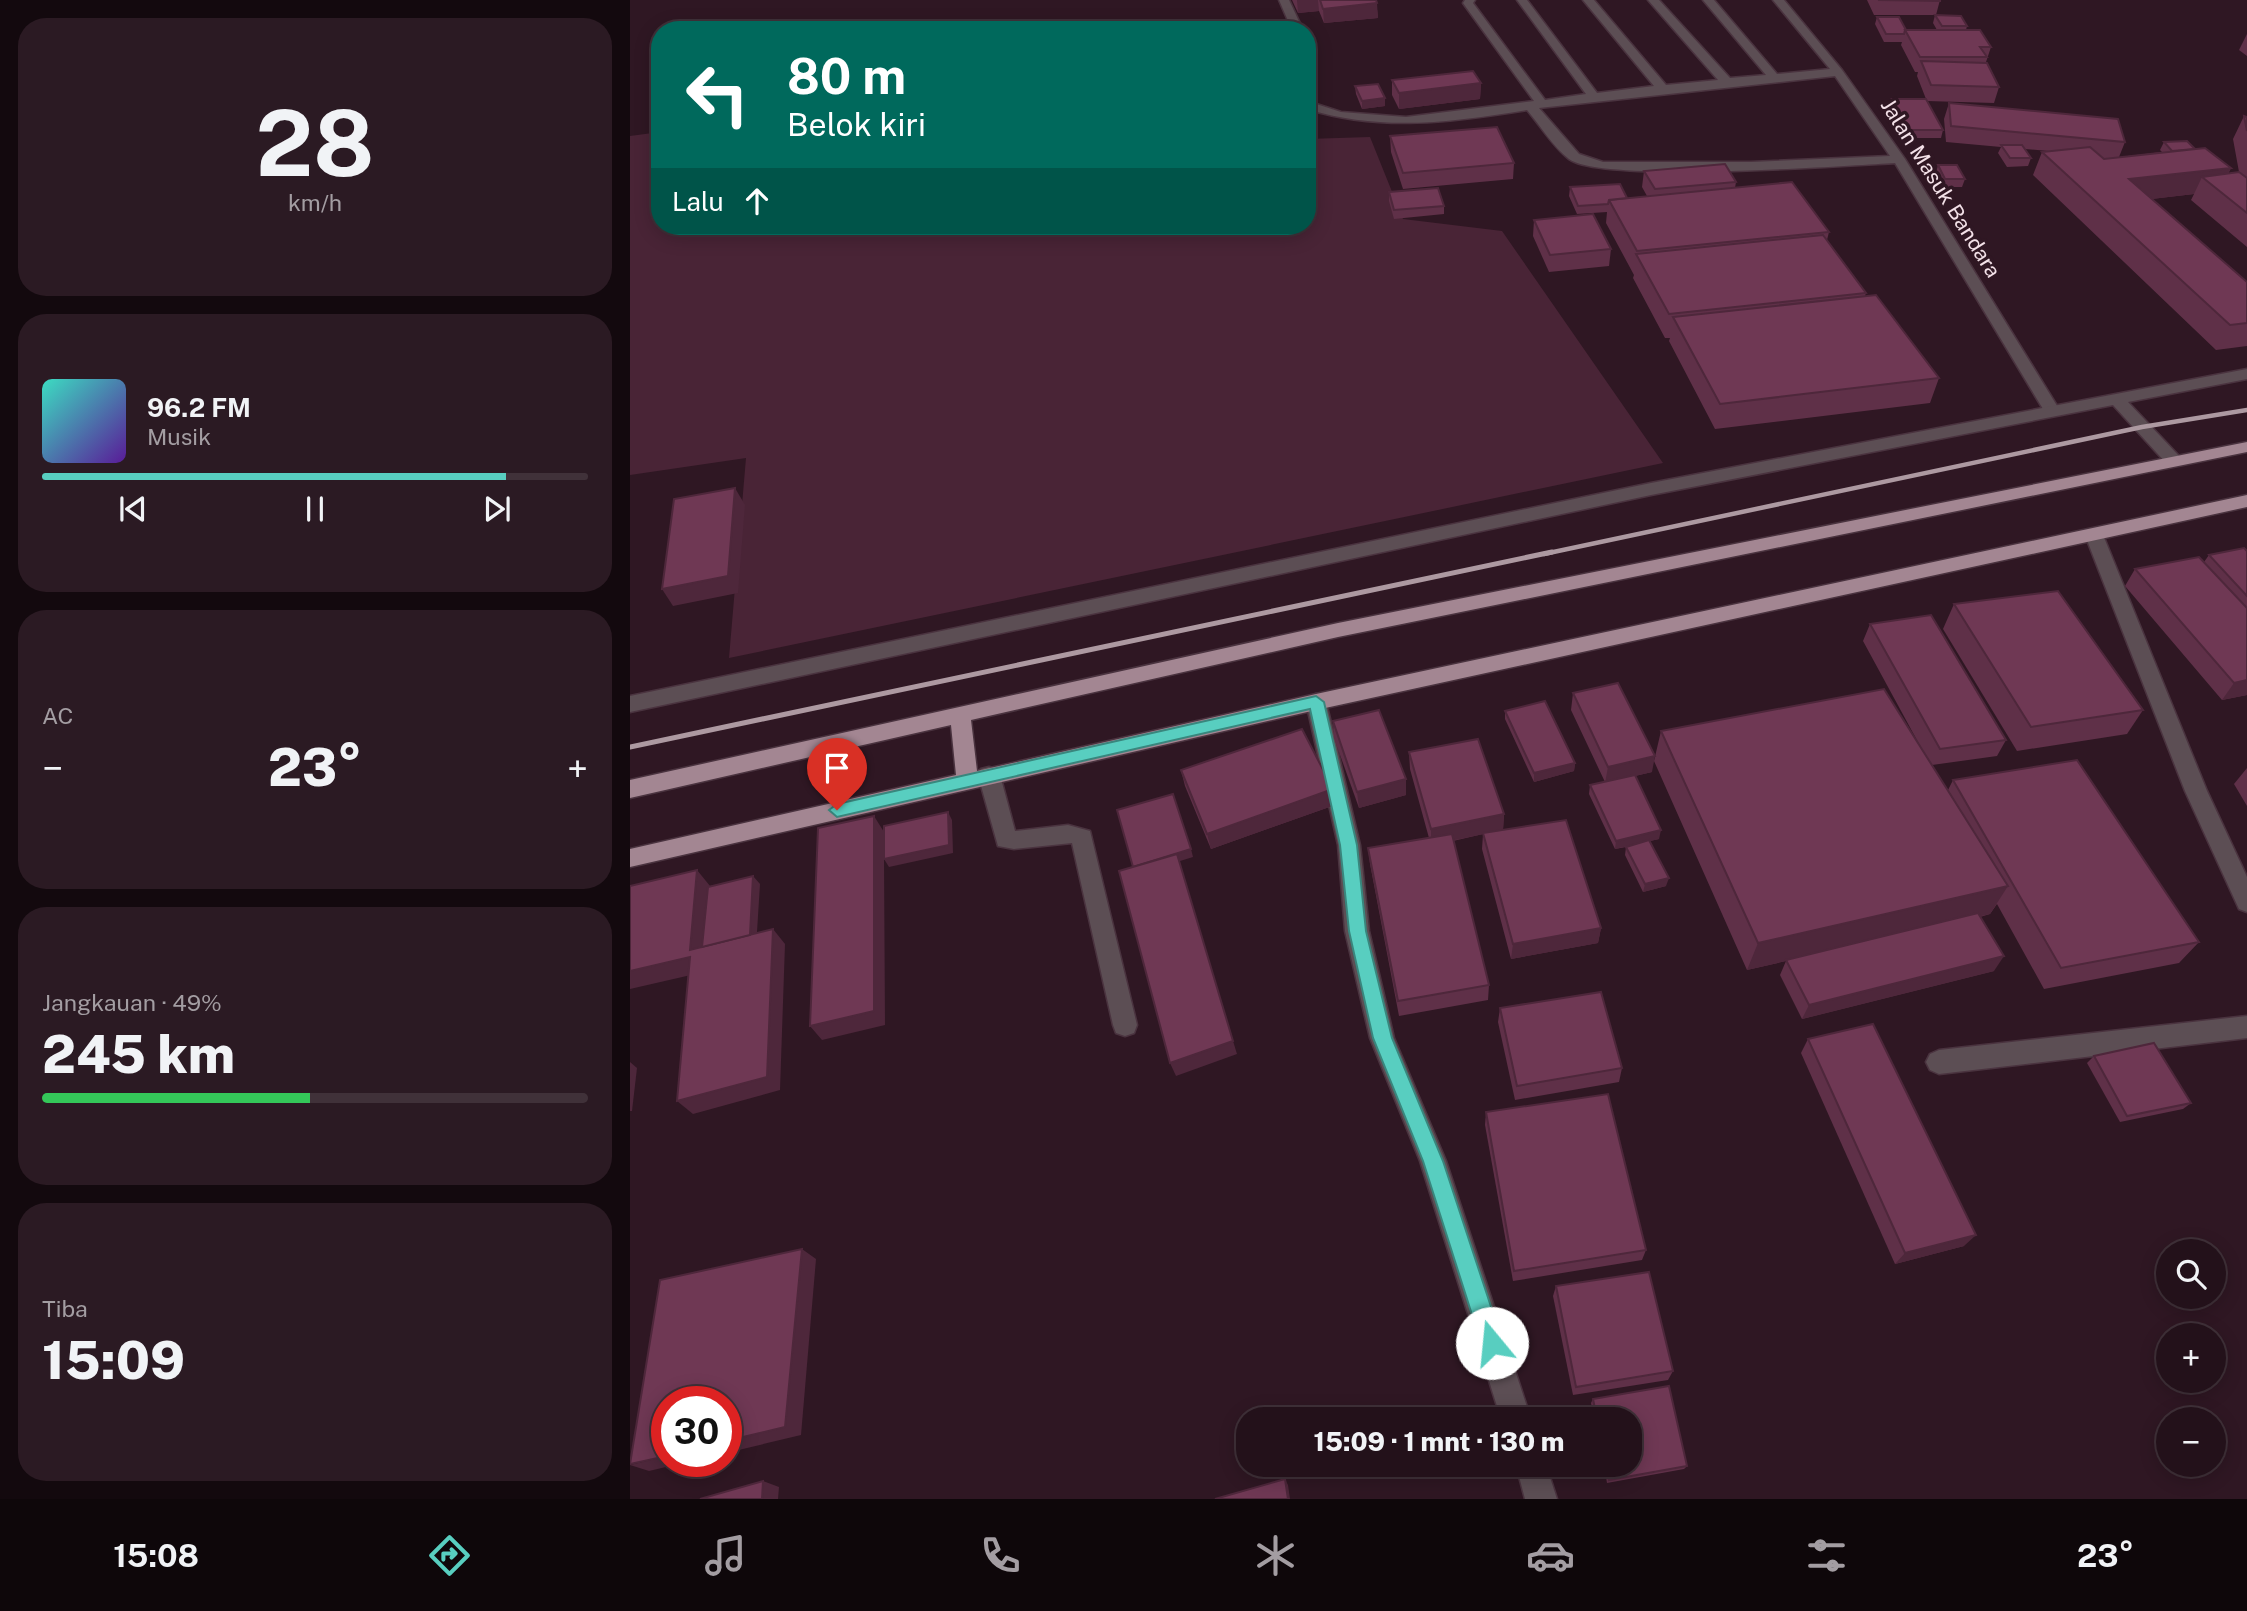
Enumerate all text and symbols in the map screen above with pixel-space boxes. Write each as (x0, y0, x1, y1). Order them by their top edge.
text: 80 m (787, 47, 906, 105)
icon: left (672, 49, 763, 140)
text: 28 (256, 90, 374, 196)
street label: Jalan Masuk Bandara (1876, 94, 2006, 282)
text: Belok kiri (787, 106, 926, 143)
icon: ahead (738, 182, 776, 220)
text: Lalu (672, 186, 724, 217)
text: km/h (288, 189, 342, 216)
text: 96.2 FM (147, 392, 251, 423)
text: Musik (147, 423, 211, 450)
icon: previous (114, 490, 152, 528)
icon: pause (296, 490, 334, 528)
icon: next (478, 490, 516, 528)
text: AC (42, 702, 73, 729)
text: 23° (268, 737, 362, 798)
pin (807, 738, 867, 810)
text: − (42, 746, 63, 791)
text: + (567, 746, 588, 791)
icon: arrive (818, 749, 856, 787)
text: Jangkauan · 49% (42, 989, 222, 1016)
text: 245 km (42, 1024, 235, 1085)
map controls (2156, 1239, 2226, 1477)
button: search (2156, 1239, 2226, 1309)
text: Tiba (42, 1295, 88, 1322)
position arrow (1455, 1306, 1529, 1380)
button: + (2156, 1323, 2226, 1393)
text: 15:09 (42, 1330, 185, 1391)
speed limit sign: 30 (651, 1386, 742, 1477)
button: − (2156, 1407, 2226, 1477)
text: 15:09 · 1 mnt · 130 m (1314, 1426, 1564, 1457)
icon: directions (425, 1531, 474, 1580)
icon: music (701, 1531, 750, 1580)
icon: phone (976, 1531, 1025, 1580)
icon: climate (1251, 1531, 1300, 1580)
icon: car (1526, 1531, 1575, 1580)
icon: filters (1802, 1531, 1851, 1580)
text: 15:08 (113, 1537, 199, 1574)
text: 23° (2077, 1537, 2134, 1574)

